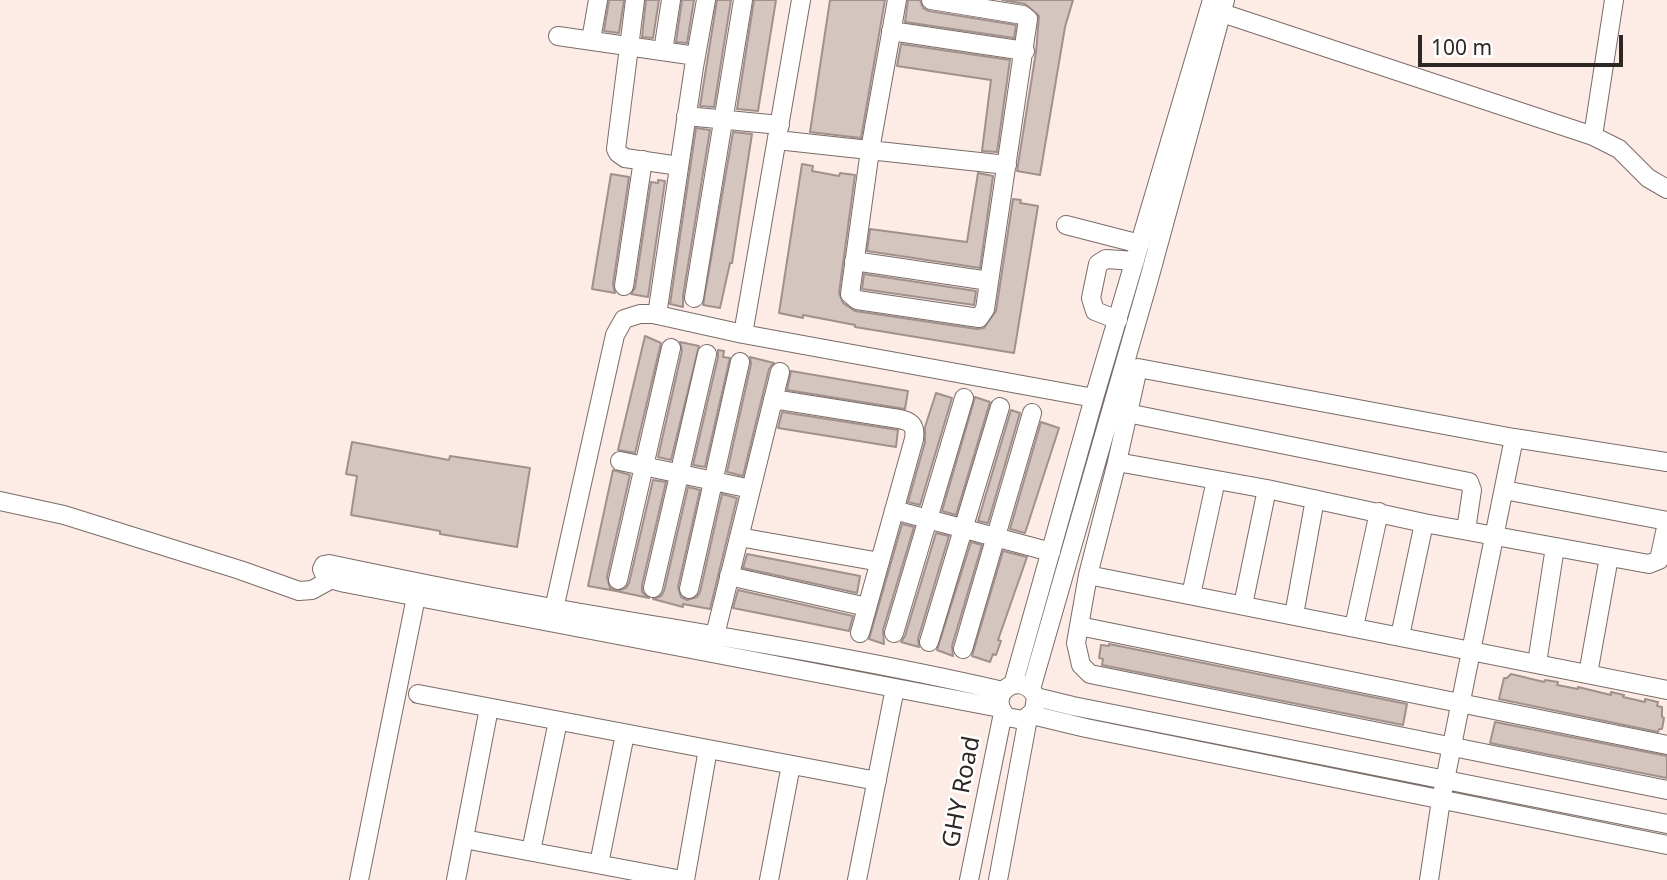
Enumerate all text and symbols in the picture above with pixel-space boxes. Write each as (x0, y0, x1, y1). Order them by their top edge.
scale bar (1422, 21, 1627, 65)
text: 100 m (1431, 33, 1492, 61)
street label: GHY Road (937, 734, 987, 850)

